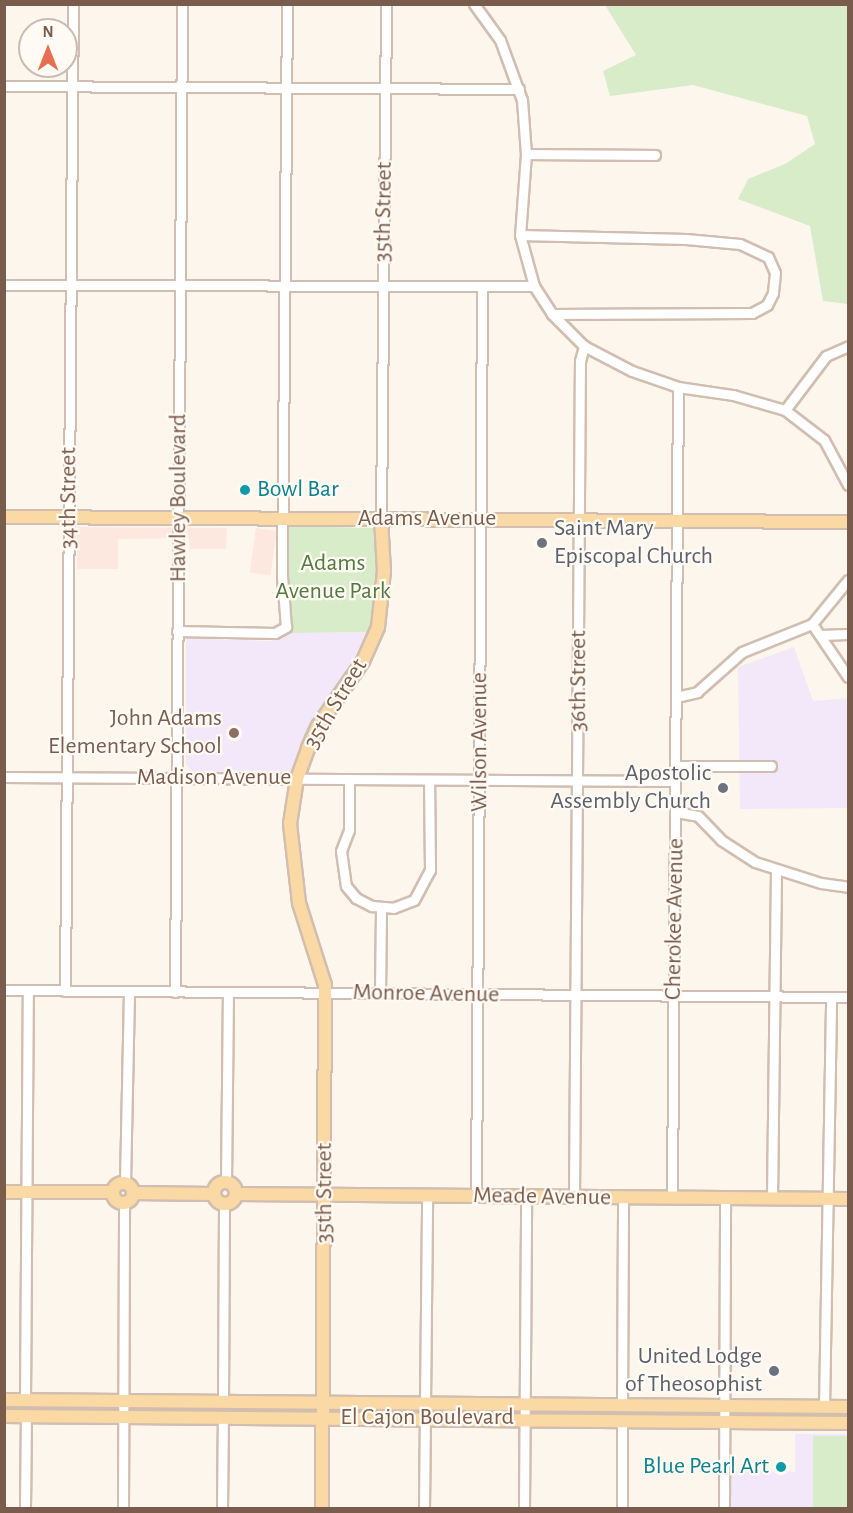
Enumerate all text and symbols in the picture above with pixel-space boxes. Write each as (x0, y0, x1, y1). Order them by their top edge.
north arrow (18, 18, 78, 78)
text: N (42, 24, 54, 40)
street label: 35th Street (369, 162, 399, 262)
street label: Hawley Boulevard (165, 414, 193, 582)
street label: 34th Street (55, 447, 83, 549)
place label: Bowl Bar (257, 476, 339, 504)
marker: Bowl Bar (238, 483, 252, 497)
street label: Adams Avenue (358, 505, 496, 533)
place label: Saint Mary Episcopal Church (554, 515, 713, 571)
marker: Saint Mary Episcopal Church (535, 536, 549, 550)
park label: Adams Avenue Park (275, 550, 391, 606)
street label: 36th Street (565, 630, 593, 732)
street label: 35th Street (298, 654, 374, 754)
street label: Wilson Avenue (466, 672, 494, 812)
place label: John Adams Elementary School (48, 705, 222, 761)
marker: John Adams Elementary School (227, 726, 241, 740)
place label: Apostolic Assembly Church (550, 760, 711, 816)
street label: Madison Avenue (137, 764, 291, 792)
marker: Apostolic Assembly Church (716, 781, 730, 795)
street label: Cherokee Avenue (659, 838, 691, 1000)
street label: Monroe Avenue (352, 978, 500, 1010)
street label: 35th Street (311, 1143, 339, 1243)
street label: Meade Avenue (473, 1181, 611, 1213)
place label: United Lodge of Theosophist (625, 1343, 762, 1399)
marker: United Lodge of Theosophist (767, 1364, 781, 1378)
street label: El Cajon Boulevard (340, 1404, 514, 1432)
place label: Blue Pearl Art (643, 1453, 769, 1481)
marker: Blue Pearl Art (774, 1460, 788, 1474)

